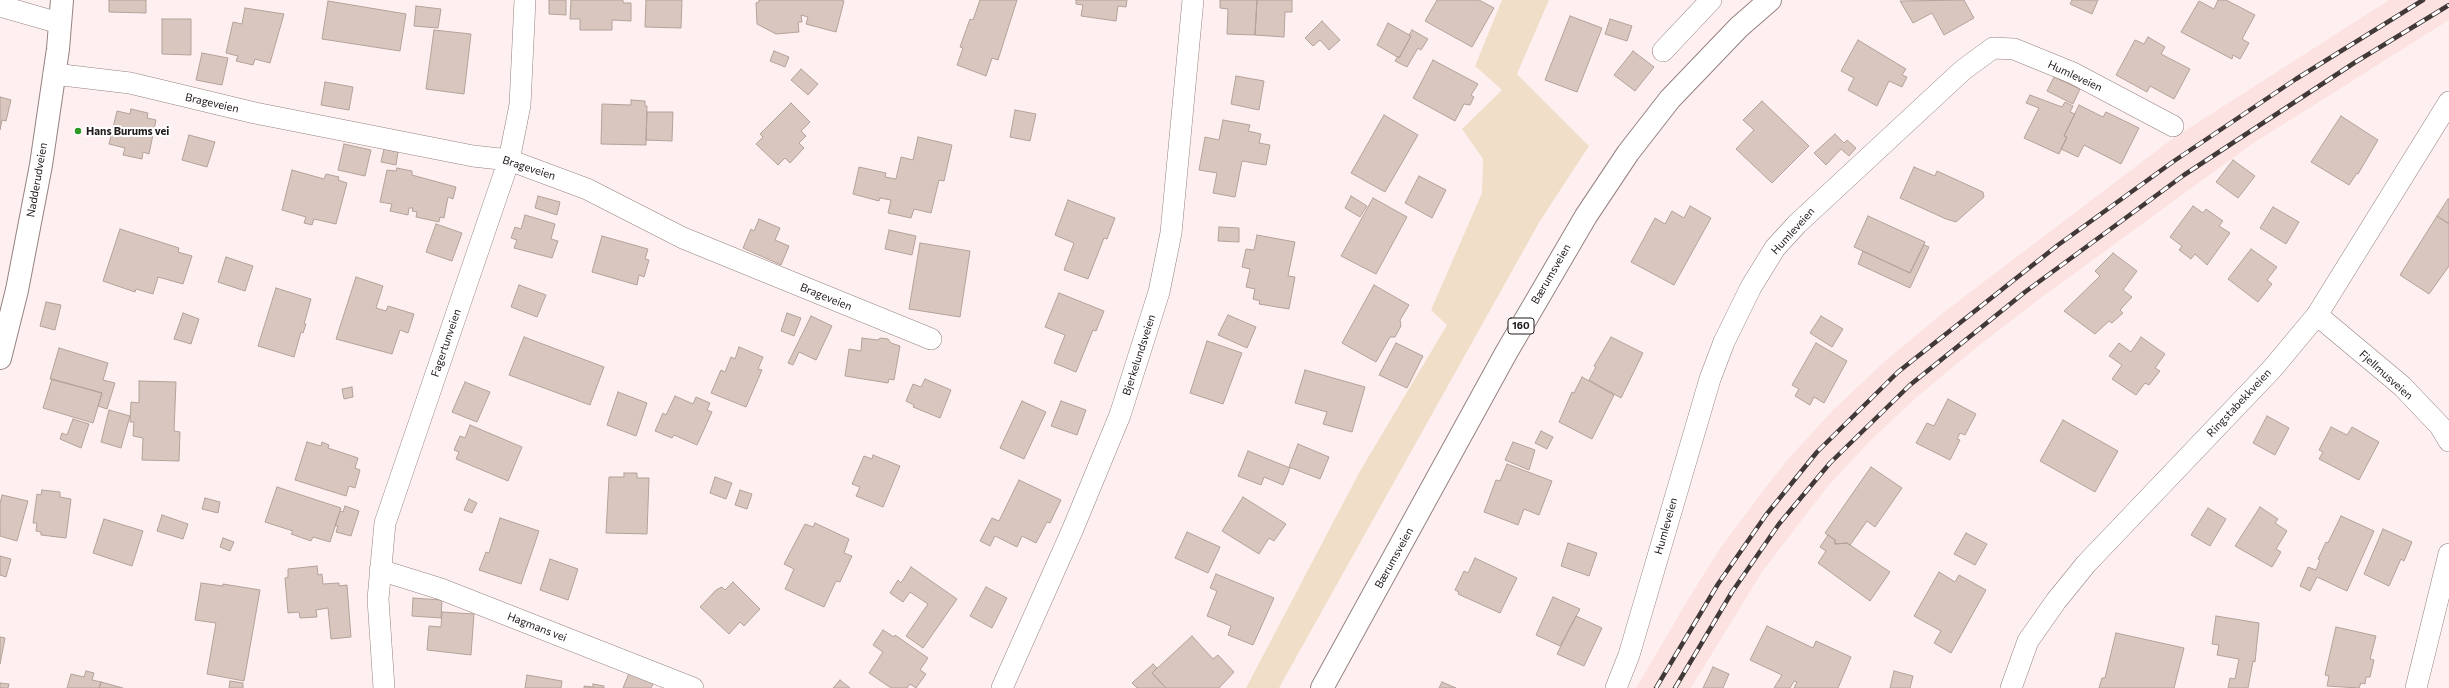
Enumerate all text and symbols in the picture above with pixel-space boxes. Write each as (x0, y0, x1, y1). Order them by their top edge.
street label: Humleveien (2046, 58, 2104, 94)
street label: Brageveien (184, 90, 240, 116)
place label: Hans Burums vei (86, 124, 169, 138)
marker: Hans Burums vei (73, 126, 83, 136)
street label: Nadderudveien (24, 142, 50, 218)
street label: Brageveien (501, 153, 557, 183)
street label: Humleveien (1768, 205, 1818, 257)
street label: Bærumsveien (1528, 242, 1574, 306)
street label: Brageveien (798, 281, 854, 313)
street label: Fagertunveien (428, 307, 464, 379)
street label: Bjerkelundsveien (1120, 313, 1158, 397)
road number: 160 (1508, 318, 1534, 334)
street label: Fjellmusveien (2357, 348, 2415, 402)
street label: Ringstabekkveien (2204, 366, 2274, 440)
street label: Humleveien (1652, 496, 1680, 556)
street label: Bærumsveien (1372, 525, 1416, 591)
street label: Hagmans vei (505, 610, 569, 644)

